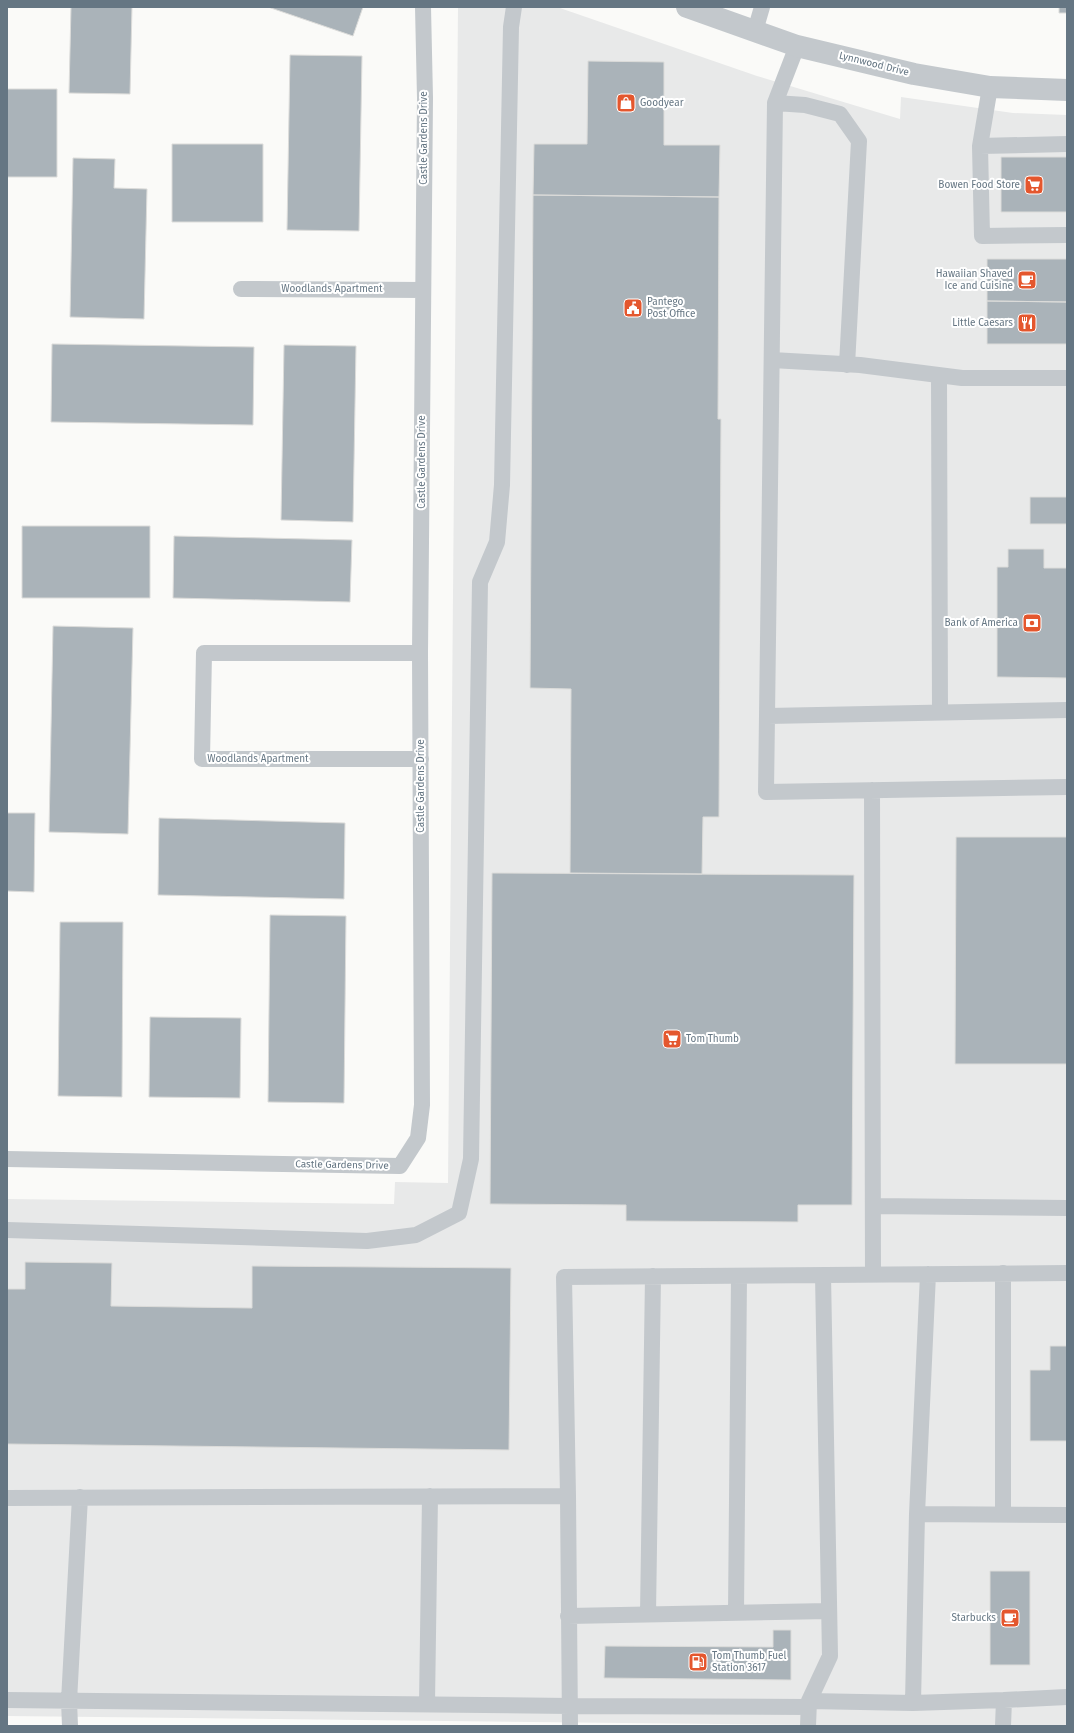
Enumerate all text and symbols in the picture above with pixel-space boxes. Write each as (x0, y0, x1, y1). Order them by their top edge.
street label: Lynnwood Drive (838, 49, 910, 79)
street label: Castle Gardens Drive (418, 91, 430, 185)
shop icon: Goodyear (615, 92, 637, 114)
place label: Goodyear (640, 97, 684, 109)
supermarket icon: Bowen Food Store (1023, 174, 1045, 196)
place label: Bowen Food Store (938, 179, 1020, 191)
place label: Hawaiian Shaved Ice and Cuisine (936, 268, 1013, 292)
cafe icon: Hawaiian Shaved Ice and Cuisine (1016, 269, 1038, 291)
street label: Woodlands Apartment (281, 283, 383, 295)
place label: Pantego Post Office (647, 296, 695, 320)
public building icon: Pantego Post Office (622, 297, 644, 319)
restaurant icon: Little Caesars (1016, 312, 1038, 334)
place label: Little Caesars (952, 317, 1013, 329)
street label: Castle Gardens Drive (416, 415, 428, 509)
bank icon: Bank of America (1021, 612, 1043, 634)
place label: Bank of America (944, 617, 1018, 629)
street label: Castle Gardens Drive (415, 739, 427, 833)
street label: Woodlands Apartment (207, 753, 309, 765)
supermarket icon: Tom Thumb (661, 1028, 683, 1050)
place label: Tom Thumb (686, 1033, 739, 1045)
street label: Castle Gardens Drive (295, 1158, 389, 1172)
cafe icon: Starbucks (999, 1607, 1021, 1629)
place label: Starbucks (951, 1612, 996, 1624)
place label: Tom Thumb Fuel Station 3617 (712, 1650, 786, 1674)
fuel station icon: Tom Thumb Fuel Station 3617 (687, 1651, 709, 1673)

